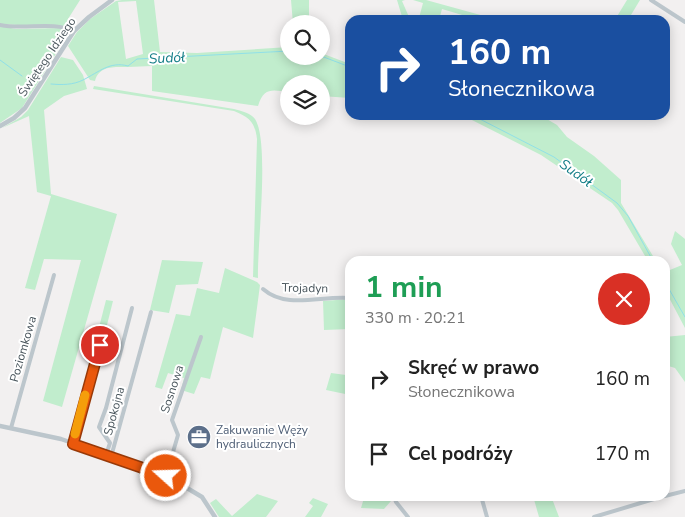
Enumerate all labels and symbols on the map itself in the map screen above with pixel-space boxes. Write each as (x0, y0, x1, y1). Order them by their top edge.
street label: Świętego Idziego (15, 14, 80, 100)
water label: Sudół (148, 48, 187, 68)
water label: Sudół (556, 155, 597, 192)
street label: Trojadyn (282, 280, 328, 296)
street label: Poziomkowa (6, 314, 40, 384)
pin (79, 324, 121, 366)
street label: Sosnowa (157, 363, 187, 415)
street label: Spokojna (100, 385, 128, 437)
place label: Zakuwanie Węży hydraulicznych (216, 422, 309, 452)
office icon: Zakuwanie Węży hydraulicznych (186, 424, 212, 450)
position arrow (139, 449, 191, 501)

